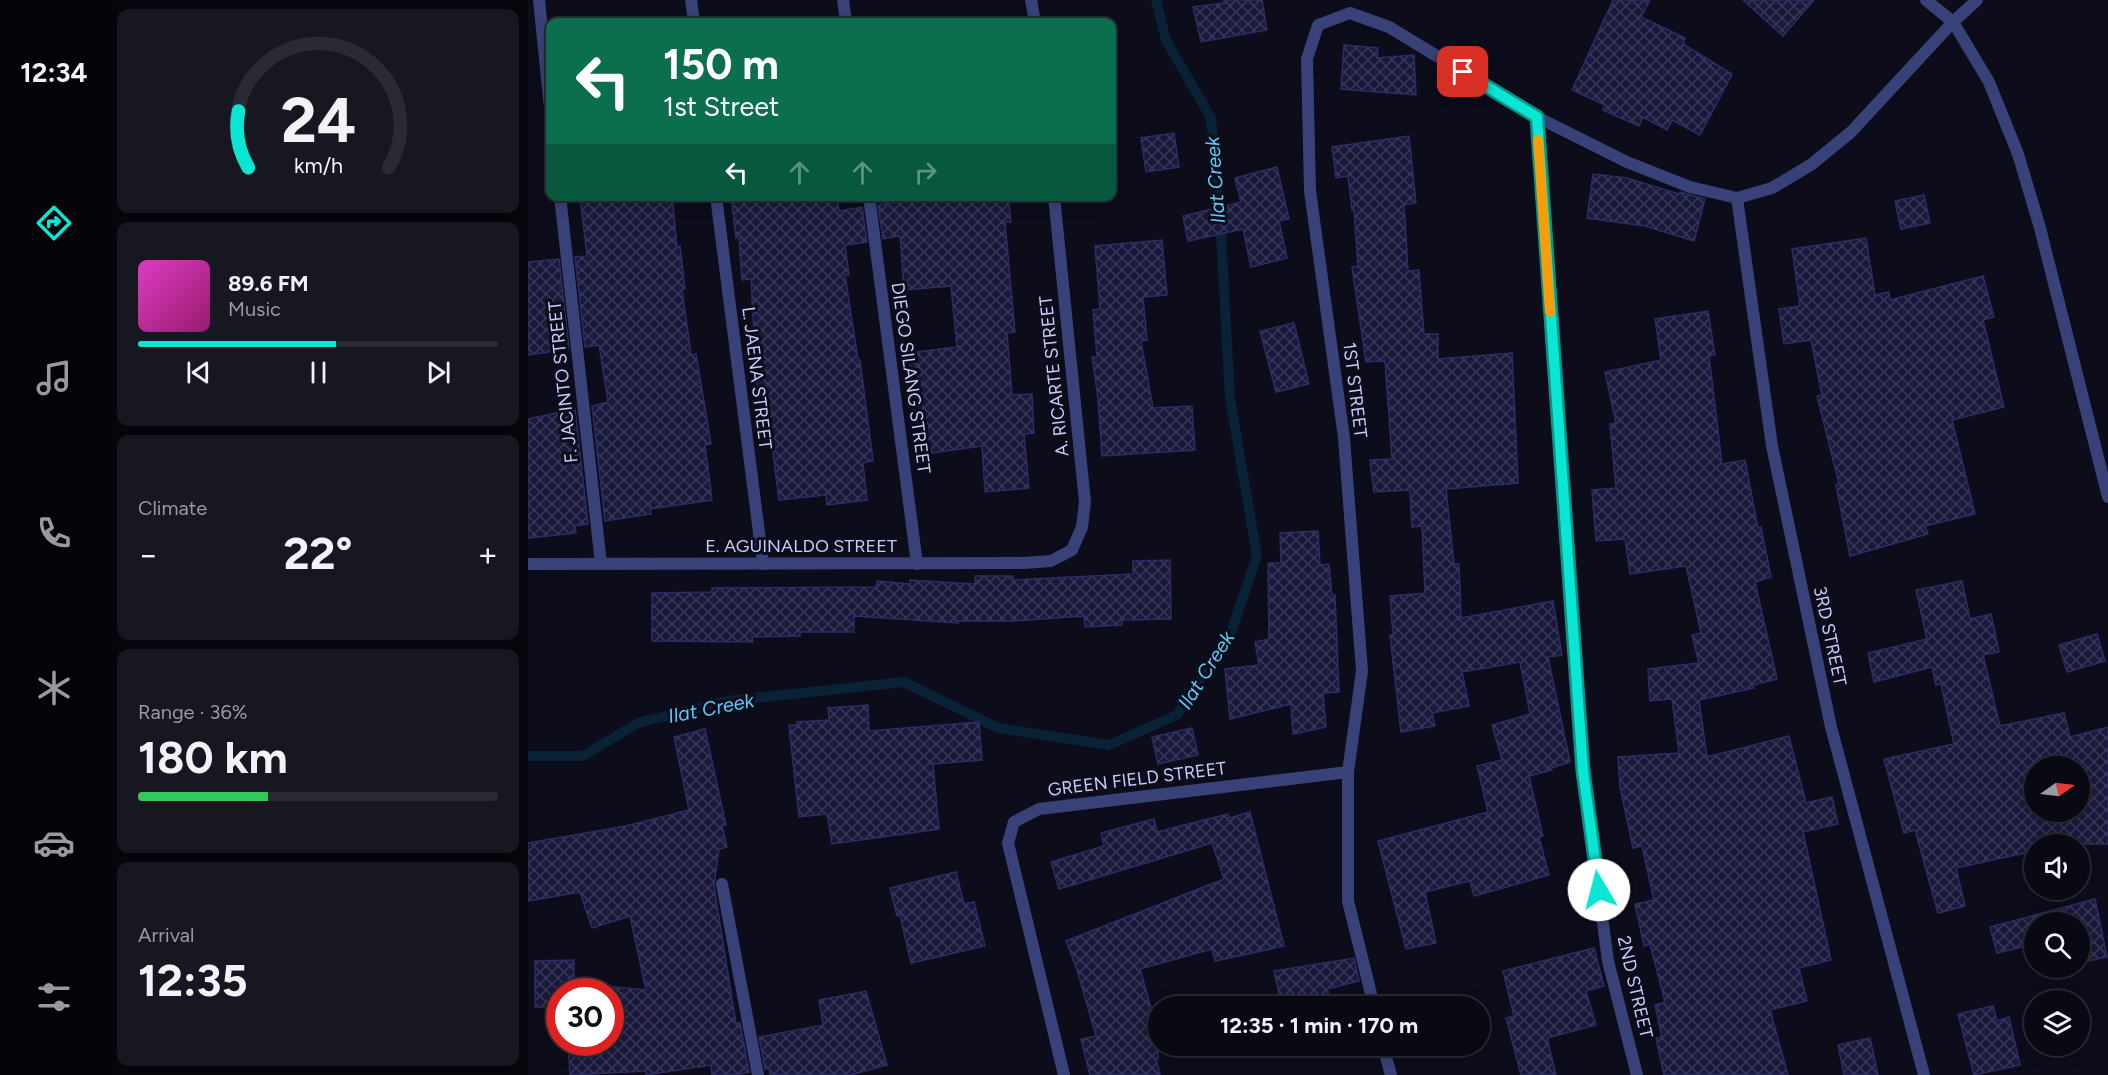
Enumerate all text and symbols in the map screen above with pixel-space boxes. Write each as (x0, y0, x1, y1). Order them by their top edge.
text: 150 m (663, 39, 779, 90)
icon: left (564, 42, 642, 120)
pin (1437, 46, 1488, 97)
icon: arrive (1446, 55, 1479, 88)
text: 12:34 (20, 56, 88, 89)
text: 24 (280, 83, 356, 158)
text: 1st Street (663, 90, 779, 123)
water label: Ilat Creek (1200, 134, 1230, 224)
text: km/h (294, 153, 342, 178)
icon: left (720, 156, 753, 189)
icon: ahead (783, 156, 816, 189)
icon: ahead (846, 156, 879, 189)
icon: right (909, 156, 942, 189)
icon: directions (33, 202, 75, 244)
text: 89.6 FM (228, 270, 309, 297)
street label: DIEGO SILANG STREET (887, 281, 935, 475)
street label: A. RICARTE STREET (1035, 295, 1073, 457)
text: Music (228, 297, 281, 321)
street label: F. JACINTO STREET (544, 300, 582, 464)
street label: L. JAENA STREET (737, 305, 777, 451)
street label: 1ST STREET (1338, 341, 1372, 439)
icon: previous (182, 356, 215, 389)
icon: pause (302, 356, 335, 389)
icon: next (422, 356, 455, 389)
icon: music (33, 357, 75, 399)
text: Climate (138, 496, 207, 520)
icon: phone (33, 512, 75, 554)
text: 22° (283, 526, 353, 580)
text: − (138, 535, 159, 574)
text: + (477, 535, 498, 574)
street label: E. AGUINALDO STREET (705, 535, 897, 557)
street label: 3RD STREET (1809, 584, 1851, 688)
water label: Ilat Creek (1173, 626, 1240, 713)
icon: climate (33, 667, 75, 709)
water label: Ilat Creek (666, 688, 757, 728)
text: Range · 36% (138, 700, 247, 724)
text: 180 km (138, 730, 288, 784)
north arrow (2024, 756, 2090, 822)
map controls (2024, 756, 2090, 1056)
street label: GREEN FIELD STREET (1047, 757, 1228, 801)
icon: car (33, 822, 75, 864)
button: sound (2024, 834, 2090, 900)
position arrow (1567, 858, 1631, 922)
button: search (2024, 912, 2090, 978)
text: Arrival (138, 923, 194, 947)
street label: 2ND STREET (1613, 934, 1657, 1040)
text: 12:35 (138, 953, 248, 1007)
icon: filters (33, 976, 75, 1018)
speed limit sign: 30 (546, 978, 624, 1056)
button: layers (2024, 990, 2090, 1056)
text: 12:35 · 1 min · 170 m (1220, 1012, 1418, 1039)

